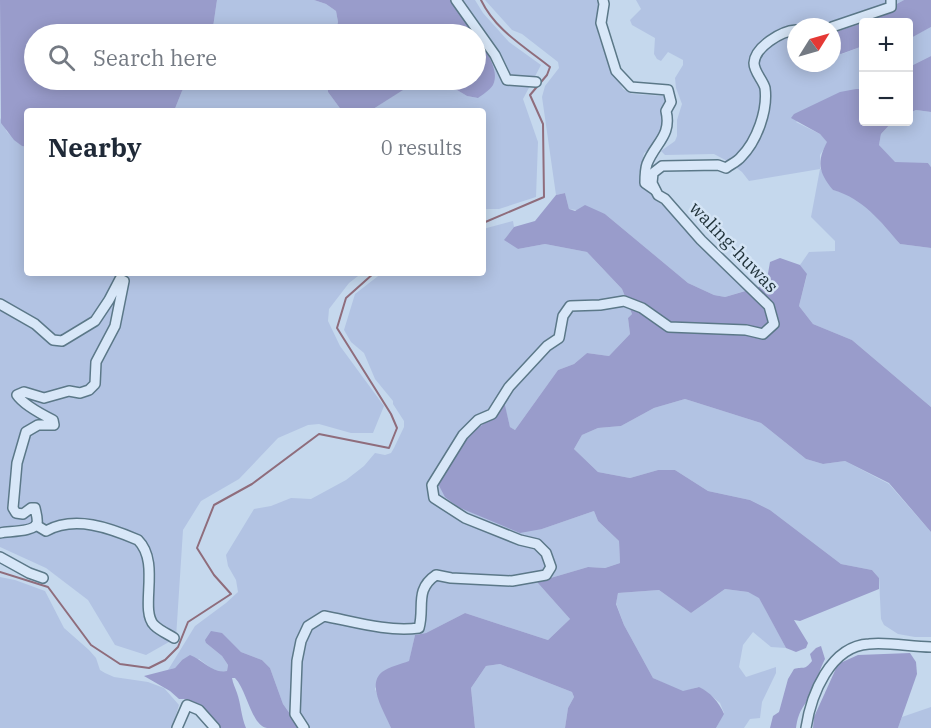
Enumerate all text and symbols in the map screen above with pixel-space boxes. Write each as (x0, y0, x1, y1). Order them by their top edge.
north arrow (787, 18, 841, 72)
map controls (859, 18, 913, 126)
button: + (859, 18, 913, 72)
search box (24, 24, 486, 90)
icon: search (45, 41, 78, 74)
text: Search here (93, 43, 217, 72)
button: − (859, 72, 913, 126)
text: Nearby (48, 130, 142, 164)
text: 0 results (381, 134, 462, 161)
street label: waling-huwas (685, 197, 783, 297)

